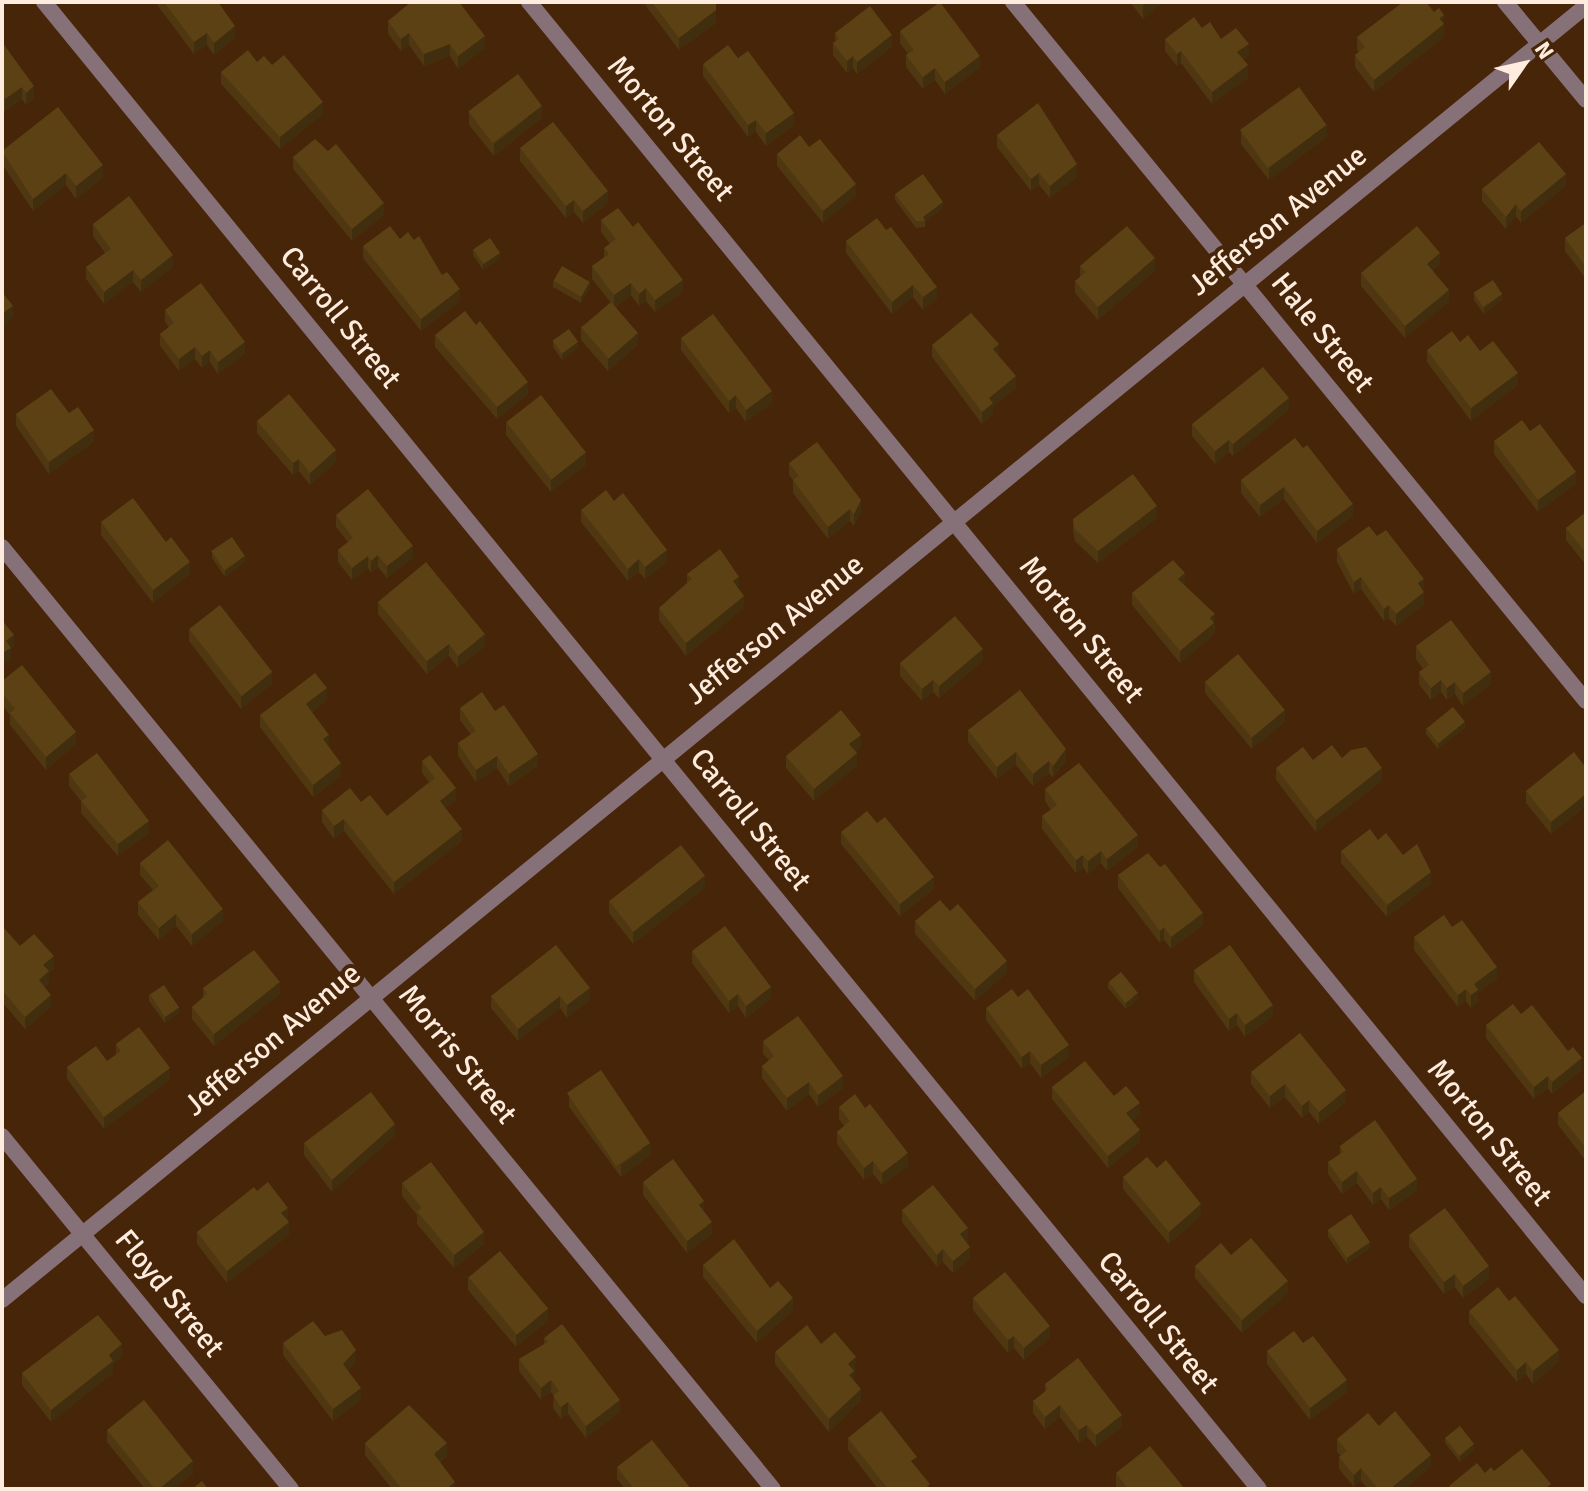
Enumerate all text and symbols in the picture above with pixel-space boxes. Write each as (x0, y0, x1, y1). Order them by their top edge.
north arrow (1484, 24, 1564, 104)
text: N (1529, 36, 1560, 64)
street label: Morton Street (599, 49, 741, 209)
street label: Jefferson Avenue (1182, 138, 1374, 304)
street label: Carroll Street (272, 240, 408, 396)
street label: Hale Street (1263, 266, 1381, 400)
street label: Jefferson Avenue (679, 547, 871, 713)
street label: Morton Street (1011, 549, 1151, 711)
street label: Carroll Street (682, 742, 818, 898)
street label: Jefferson Avenue (178, 956, 368, 1124)
street label: Morris Street (390, 978, 524, 1132)
street label: Morton Street (1419, 1052, 1559, 1214)
street label: Floyd Street (107, 1223, 231, 1365)
street label: Carroll Street (1090, 1245, 1226, 1401)

